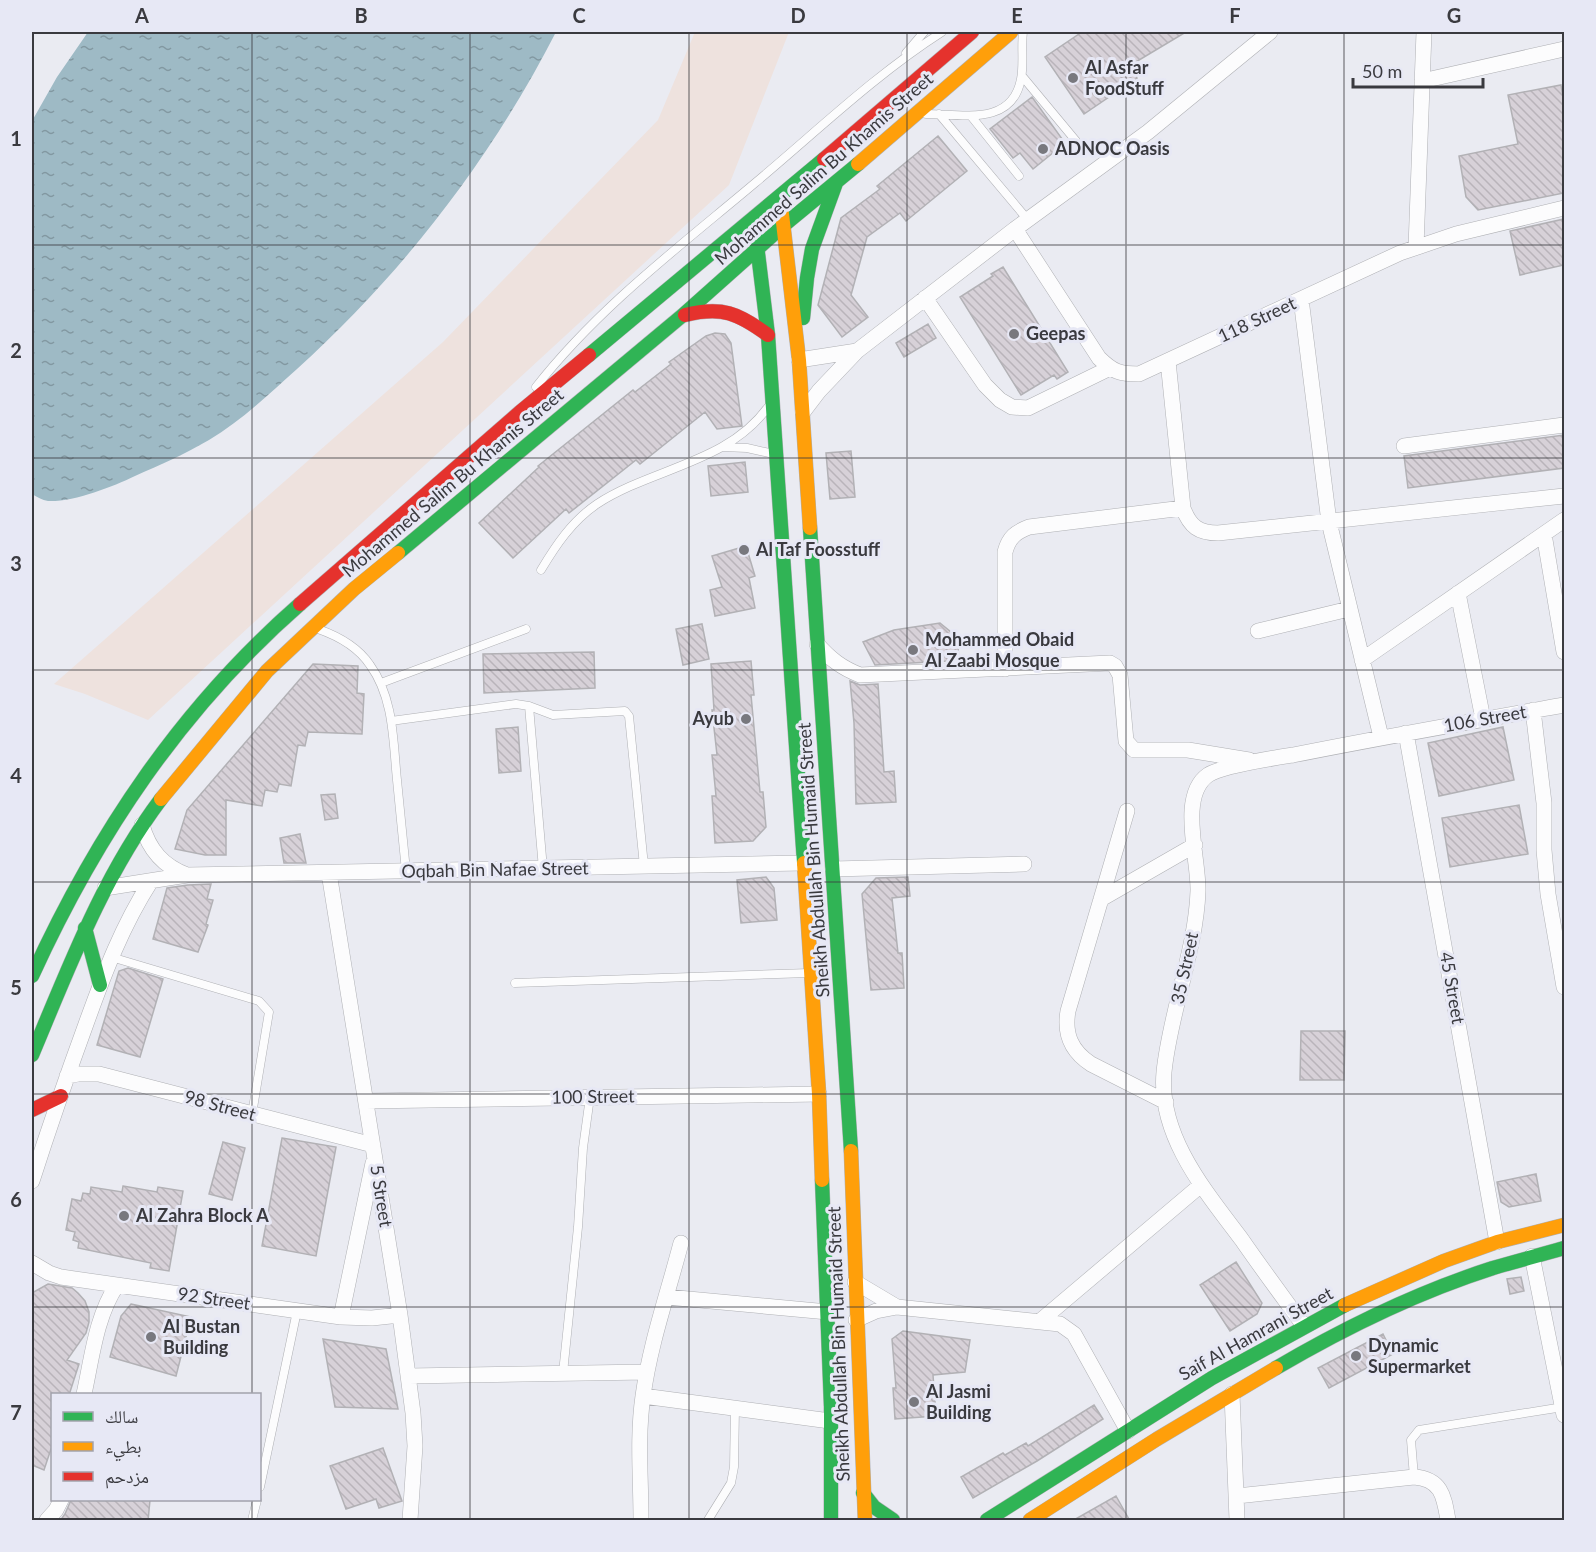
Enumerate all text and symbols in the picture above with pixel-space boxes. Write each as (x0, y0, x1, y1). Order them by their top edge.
text: A (134, 3, 149, 27)
text: B (354, 3, 368, 27)
text: C (572, 3, 586, 27)
text: D (790, 3, 806, 27)
text: E (1011, 3, 1023, 27)
text: F (1229, 3, 1241, 27)
text: G (1447, 3, 1461, 27)
scale bar (1353, 51, 1484, 89)
place label: Al Asfar FoodStuff (1084, 56, 1165, 99)
text: 50 m (1362, 60, 1402, 82)
street label: Mohammed Salim Bu Khamis Street (710, 67, 937, 269)
marker: Al Asfar FoodStuff (1066, 71, 1080, 85)
text: 1 (10, 126, 22, 150)
place label: ADNOC Oasis (1054, 137, 1170, 159)
marker: ADNOC Oasis (1036, 142, 1050, 156)
street label: 118 Street (1214, 291, 1299, 347)
place label: Geepas (1026, 322, 1086, 344)
marker: Geepas (1007, 327, 1021, 341)
text: 2 (10, 338, 22, 362)
street label: Mohammed Salim Bu Khamis Street (337, 383, 568, 581)
place label: Al Taf Foosstuff (755, 538, 881, 560)
marker: Al Taf Foosstuff (737, 543, 751, 557)
text: 3 (10, 551, 22, 575)
place label: Mohammed Obaid Al Zaabi Mosque (924, 628, 1074, 671)
marker: Mohammed Obaid Al Zaabi Mosque (906, 643, 920, 657)
street label: 106 Street (1442, 700, 1528, 736)
place label: Ayub (691, 707, 734, 729)
marker: Ayub (739, 712, 753, 726)
street label: Sheikh Abdullah Bin Humaid Street (792, 721, 834, 998)
text: 4 (10, 763, 22, 787)
street label: Oqbah Bin Nafae Street (401, 856, 589, 882)
street label: 35 Street (1166, 929, 1202, 1006)
street label: 45 Street (1436, 950, 1470, 1026)
text: 5 (10, 975, 22, 999)
street label: 100 Street (551, 1084, 635, 1108)
street label: 98 Street (182, 1085, 259, 1125)
street label: 5 Street (366, 1163, 398, 1229)
text: 6 (10, 1187, 22, 1211)
place label: Al Zahra Block A (135, 1204, 269, 1226)
street label: Sheikh Abdullah Bin Humaid Street (822, 1206, 854, 1482)
marker: Al Zahra Block A (117, 1209, 131, 1223)
street label: Saif Al Hamrani Street (1175, 1281, 1337, 1385)
street label: 92 Street (177, 1282, 252, 1314)
place label: Al Bustan Building (162, 1315, 240, 1358)
marker: Al Bustan Building (144, 1330, 158, 1344)
place label: Dynamic Supermarket (1368, 1334, 1471, 1377)
marker: Dynamic Supermarket (1349, 1349, 1363, 1363)
place label: Al Jasmi Building (925, 1380, 992, 1423)
legend (51, 1393, 261, 1501)
marker: Al Jasmi Building (907, 1395, 921, 1409)
text: 7 (10, 1400, 22, 1424)
text: سالك (105, 1405, 138, 1427)
text: بطيء (105, 1435, 142, 1462)
text: مزدحم (105, 1465, 149, 1489)

